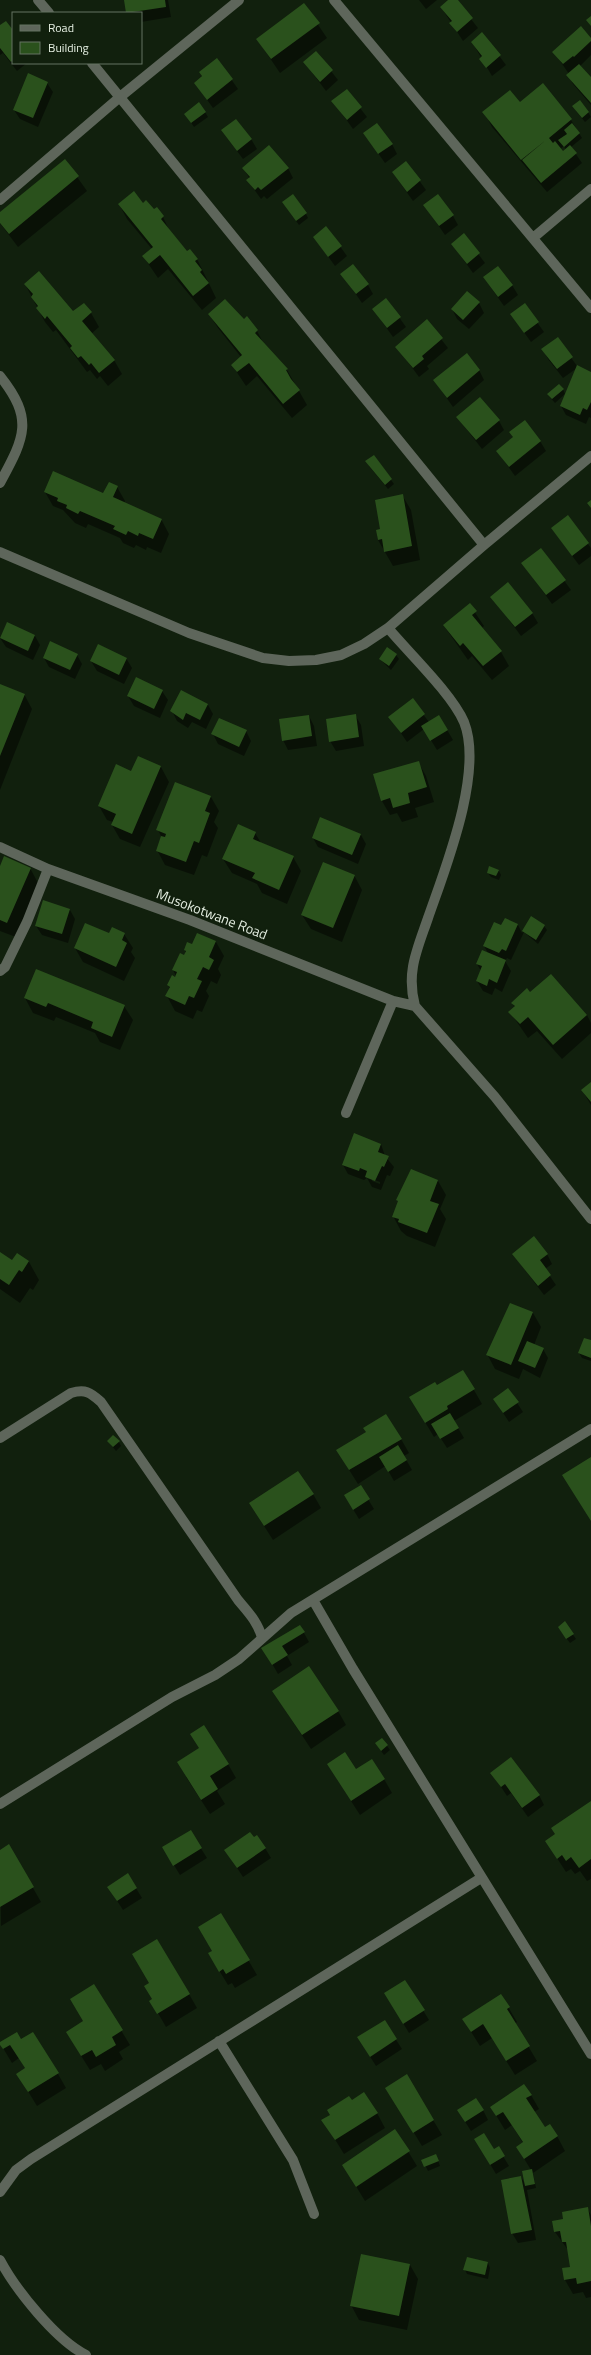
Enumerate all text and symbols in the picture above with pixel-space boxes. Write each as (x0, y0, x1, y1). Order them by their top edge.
legend (12, 12, 142, 64)
text: Road (48, 18, 74, 37)
text: Building (48, 38, 89, 57)
street label: Musokotwane Road (154, 883, 271, 944)

